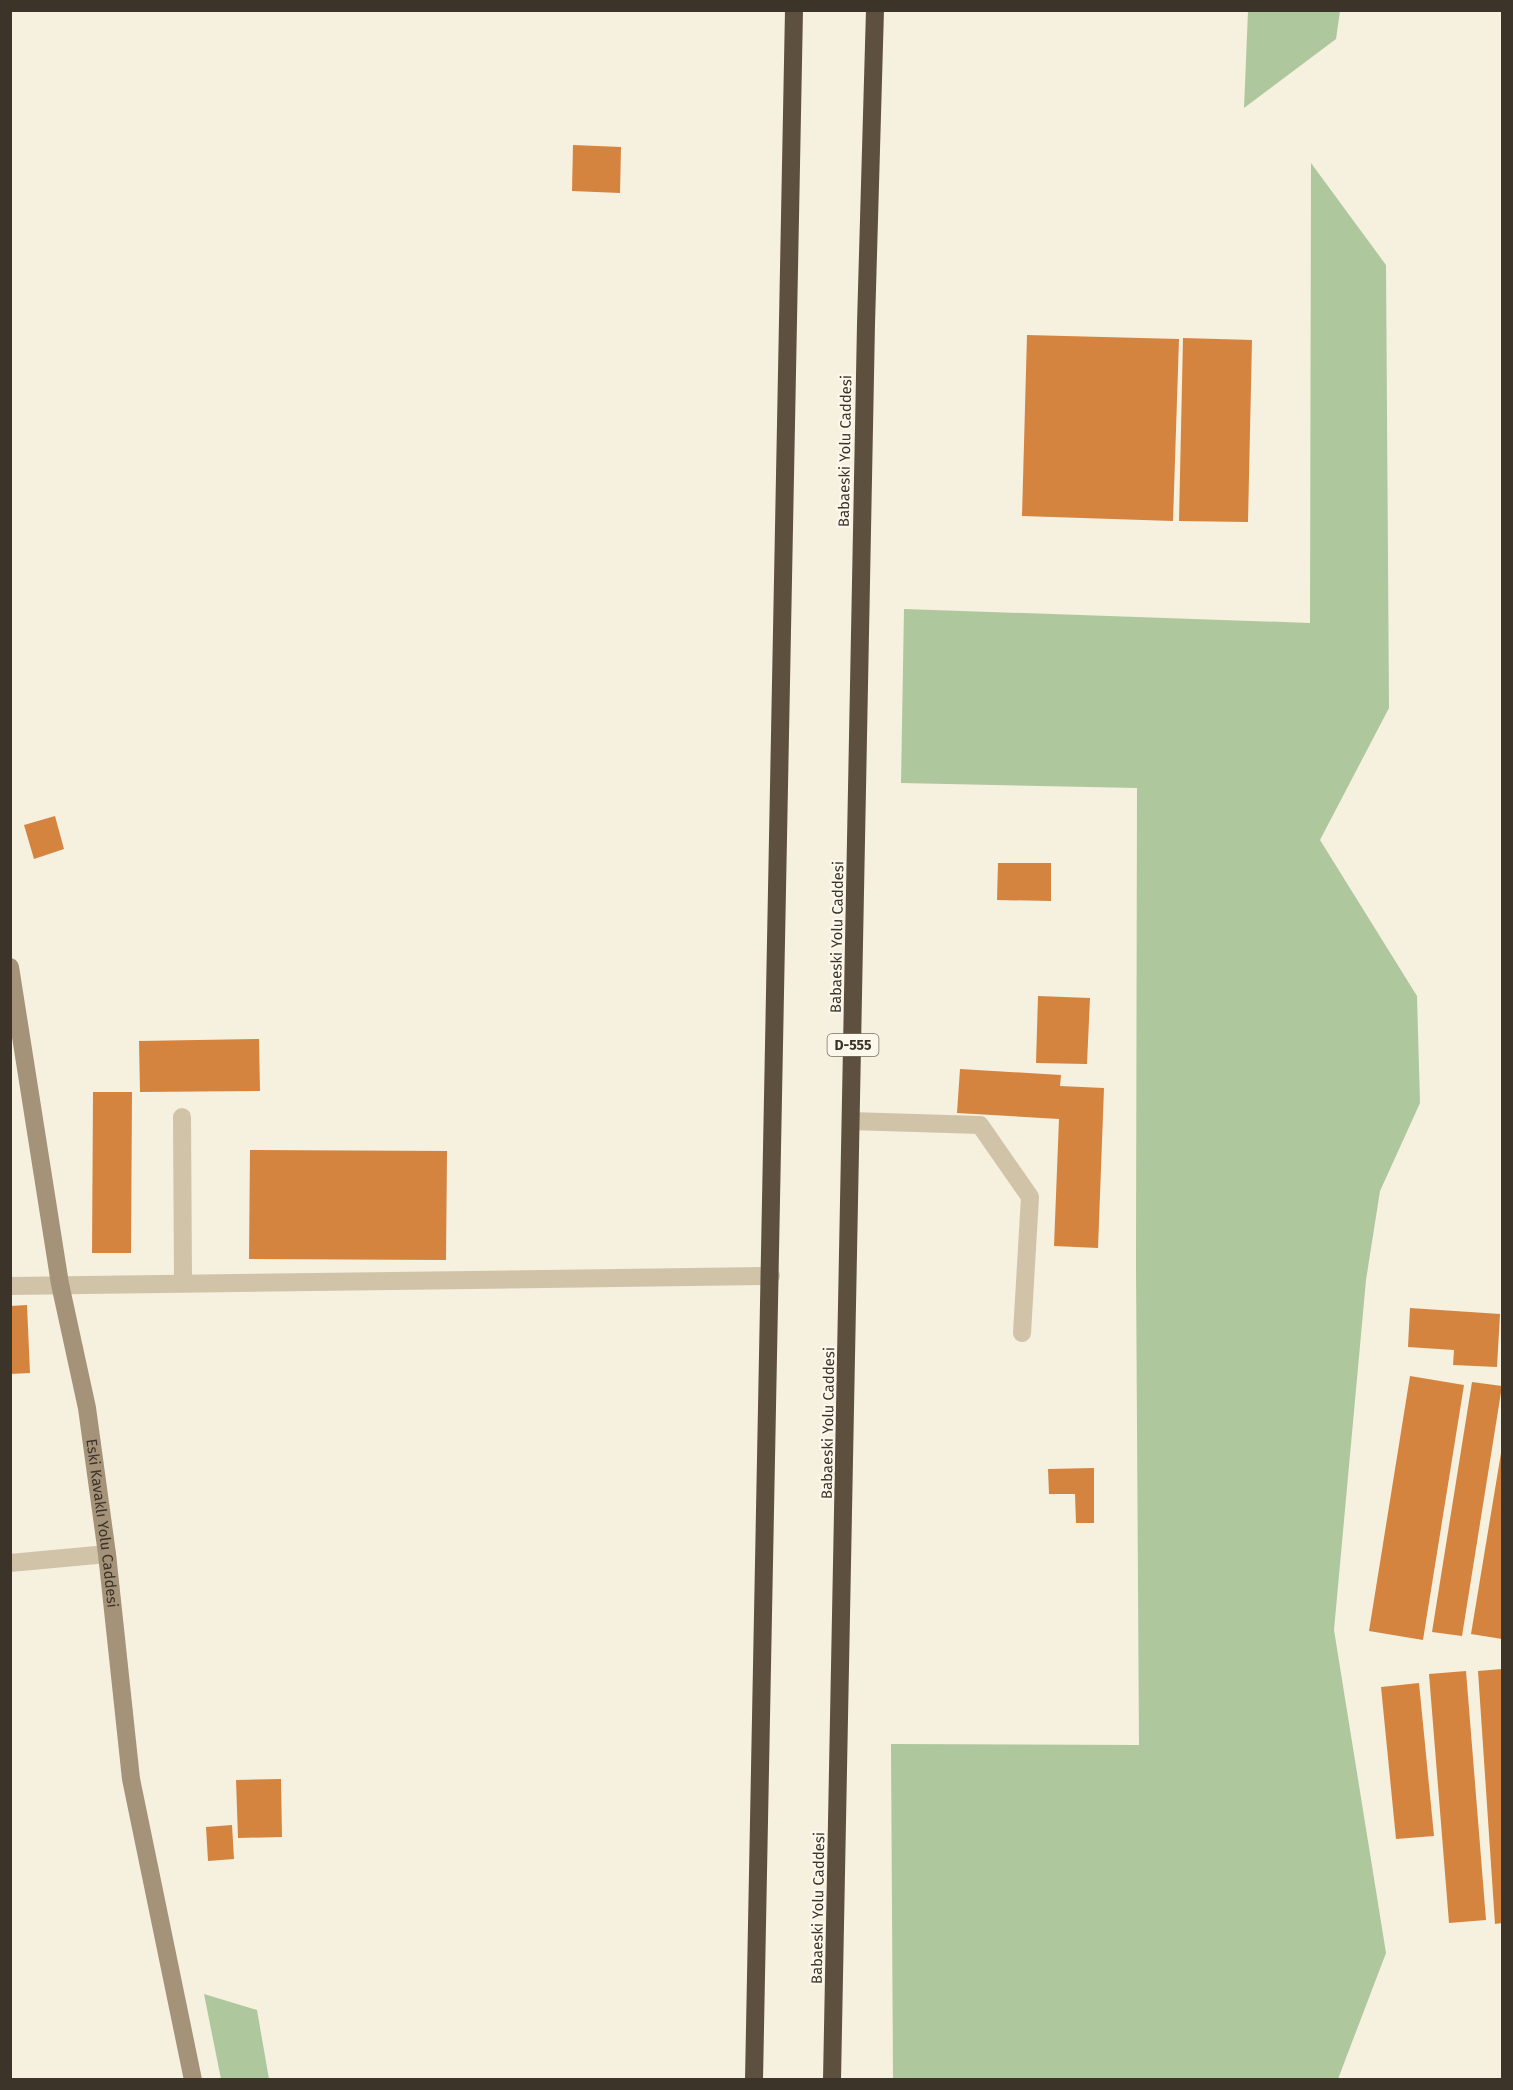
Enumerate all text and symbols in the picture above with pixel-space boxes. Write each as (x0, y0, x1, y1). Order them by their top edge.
street label: Babaeski Yolu Caddesi (835, 375, 855, 527)
street label: Babaeski Yolu Caddesi (827, 861, 847, 1013)
road number: D-555 (828, 1034, 878, 1056)
street label: Babaeski Yolu Caddesi (818, 1347, 838, 1499)
street label: Eski Kavaklı Yolu Caddesi (82, 1438, 122, 1609)
street label: Babaeski Yolu Caddesi (808, 1832, 828, 1984)

